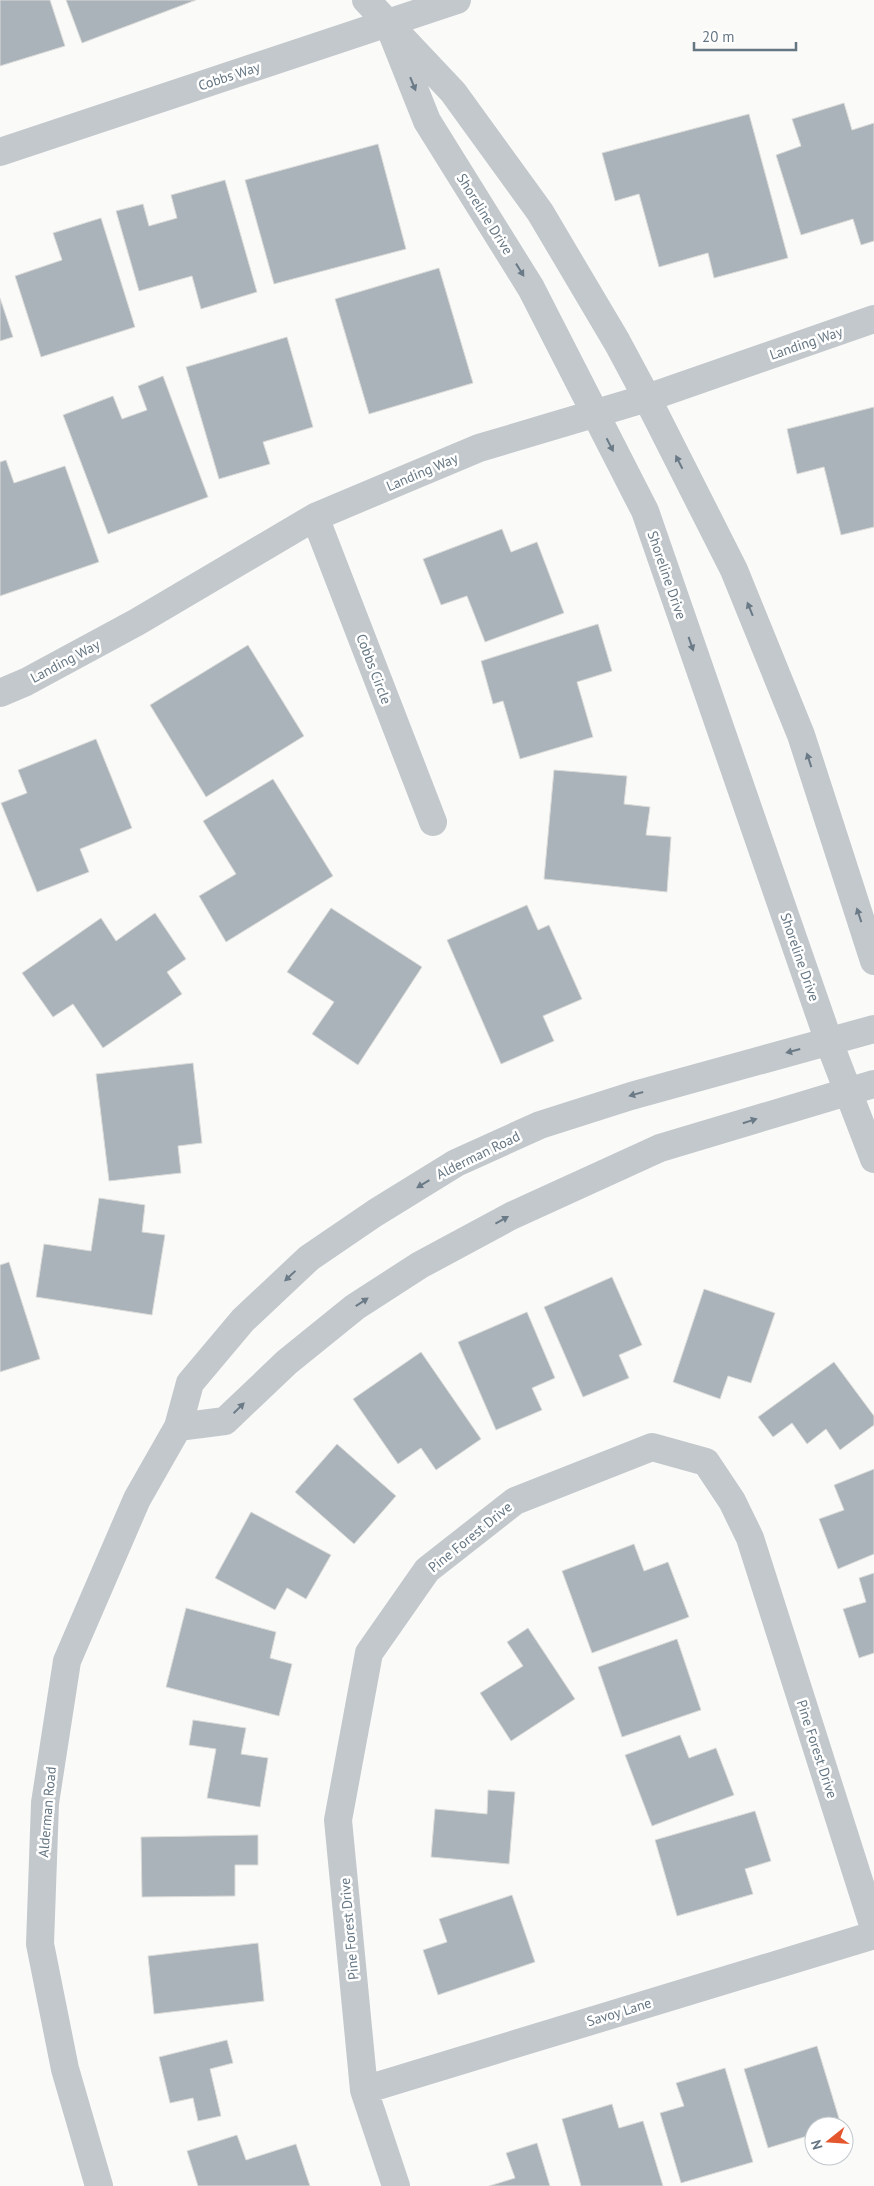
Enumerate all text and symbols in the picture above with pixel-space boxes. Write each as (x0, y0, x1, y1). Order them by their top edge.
scale bar (694, 20, 796, 52)
text: 20 m (702, 27, 735, 46)
street label: Cobbs Way (196, 57, 263, 94)
one-way arrow (409, 77, 417, 91)
street label: Shoreline Drive (453, 170, 517, 258)
one-way arrow (515, 264, 524, 277)
street label: Landing Way (767, 322, 845, 364)
one-way arrow (606, 438, 614, 453)
street label: Landing Way (384, 449, 461, 495)
one-way arrow (675, 455, 683, 470)
street label: Shoreline Drive (643, 528, 691, 622)
one-way arrow (746, 601, 754, 616)
street label: Cobbs Circle (352, 631, 396, 707)
street label: Landing Way (27, 635, 103, 687)
one-way arrow (688, 637, 695, 652)
one-way arrow (805, 752, 813, 767)
one-way arrow (855, 907, 862, 922)
street label: Shoreline Drive (776, 910, 824, 1004)
one-way arrow (786, 1048, 801, 1056)
one-way arrow (629, 1091, 644, 1099)
one-way arrow (743, 1117, 758, 1125)
street label: Alderman Road (433, 1127, 523, 1183)
one-way arrow (416, 1179, 429, 1188)
one-way arrow (496, 1216, 509, 1225)
one-way arrow (284, 1270, 296, 1282)
one-way arrow (355, 1298, 369, 1307)
one-way arrow (232, 1402, 244, 1414)
street label: Pine Forest Drive (425, 1498, 515, 1576)
street label: Pine Forest Drive (793, 1697, 841, 1801)
street label: Alderman Road (34, 1766, 60, 1858)
street label: Pine Forest Drive (336, 1877, 362, 1981)
street label: Savoy Lane (584, 1994, 654, 2030)
north arrow (804, 2116, 854, 2166)
text: N (807, 2138, 827, 2152)

